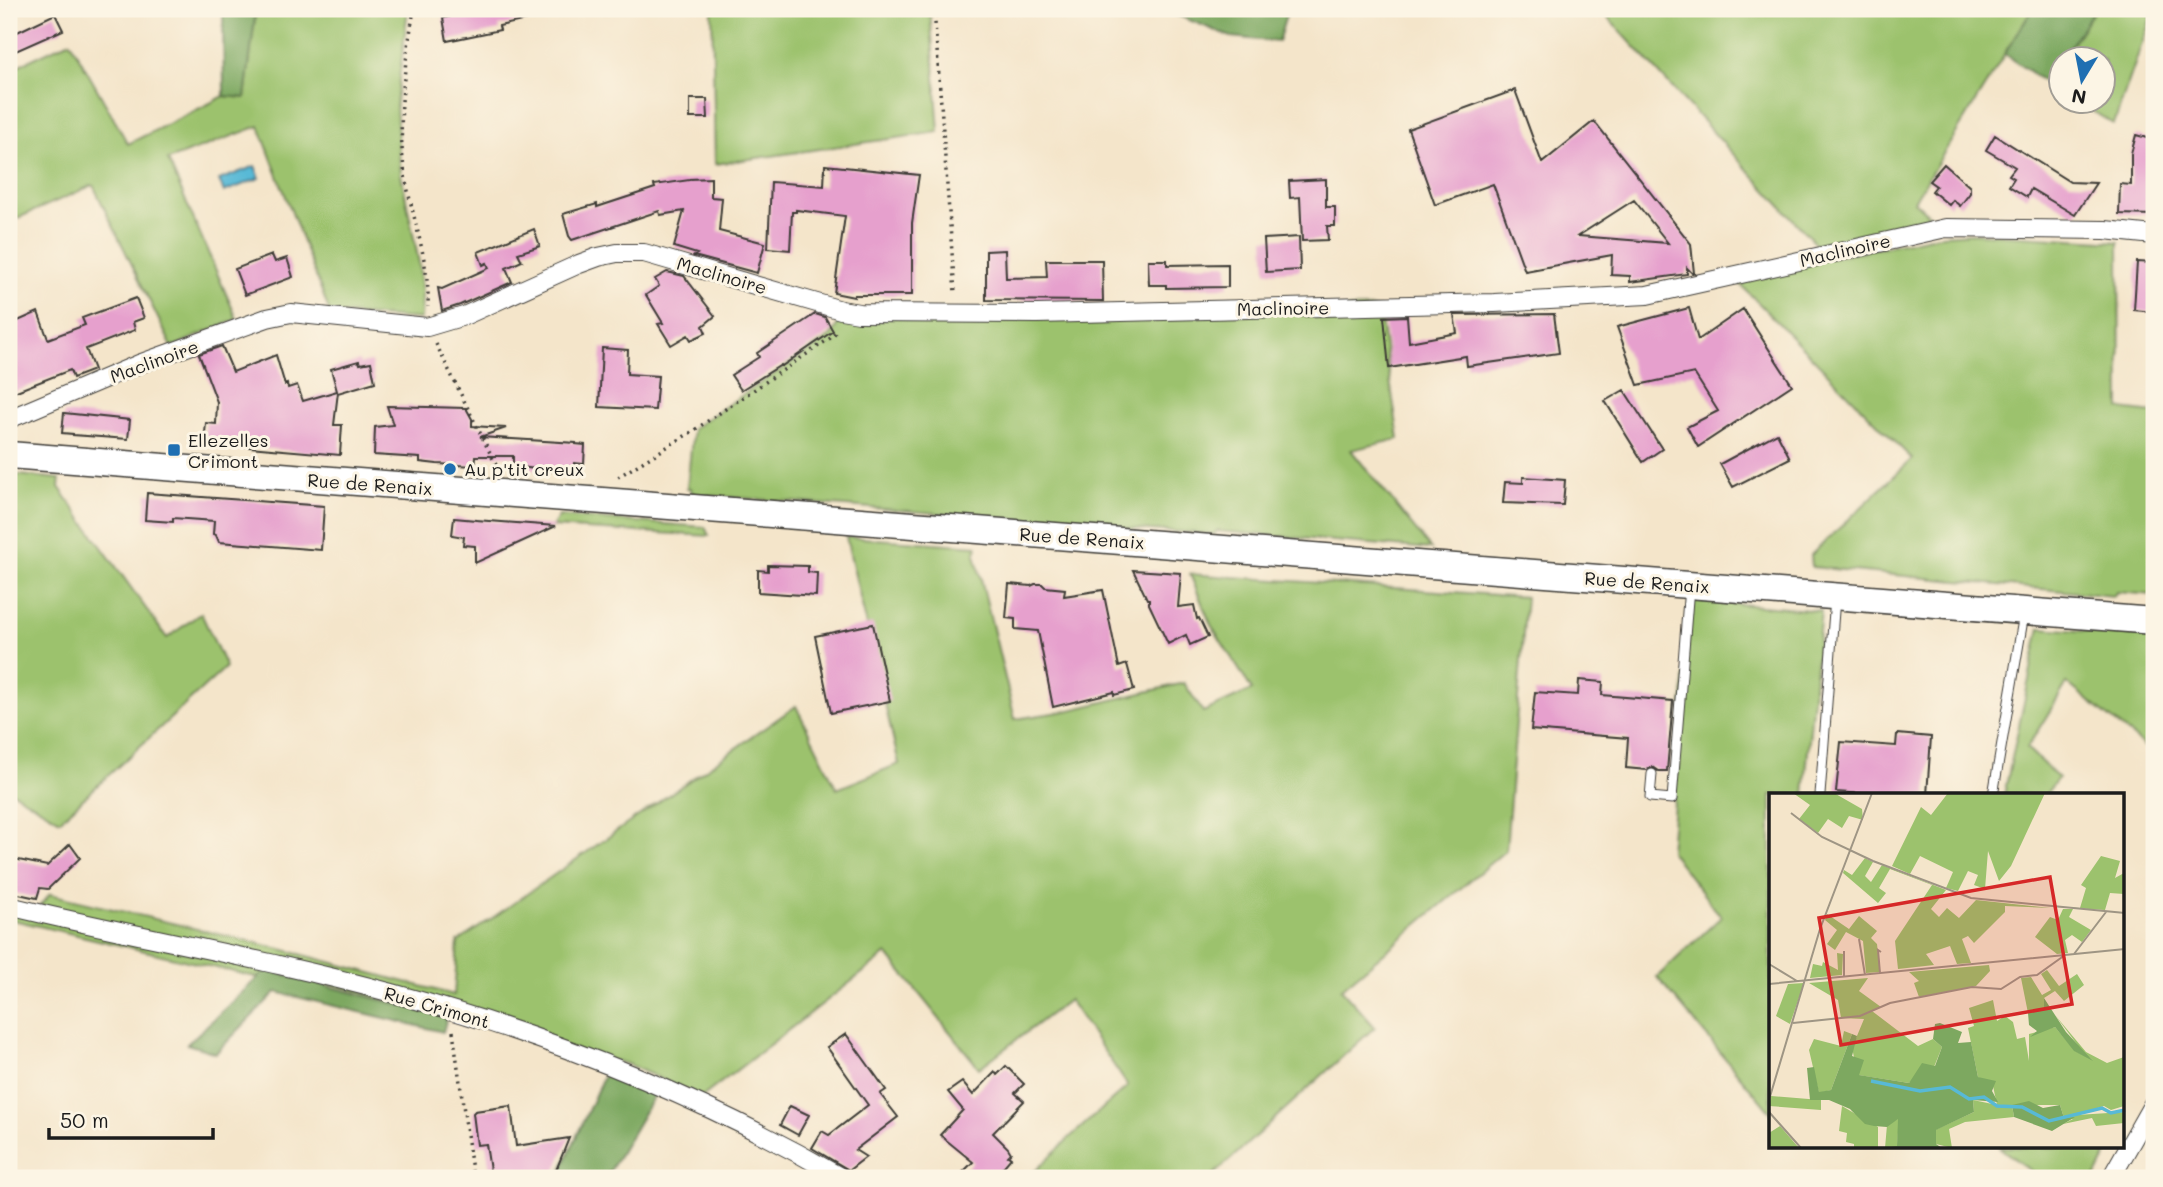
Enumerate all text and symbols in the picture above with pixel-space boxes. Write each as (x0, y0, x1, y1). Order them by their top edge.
north arrow (2048, 46, 2118, 116)
text: N (2070, 84, 2088, 111)
street label: Maclinoire (1797, 228, 1893, 272)
street label: Maclinoire (674, 251, 770, 299)
street label: Maclinoire (1237, 295, 1329, 321)
street label: Maclinoire (106, 334, 202, 388)
place label: Ellezelles Crimont (188, 428, 269, 473)
marker: Ellezelles Crimont (166, 442, 182, 458)
place label: Au p'tit creux (464, 457, 584, 481)
marker: Au p'tit creux (442, 461, 458, 477)
street label: Rue de Renaix (307, 468, 433, 500)
street label: Rue de Renaix (1019, 522, 1145, 554)
street label: Rue de Renaix (1584, 566, 1710, 598)
inset map (1769, 793, 2124, 1148)
street label: Rue Crimont (381, 980, 493, 1034)
scale bar (49, 1096, 214, 1140)
text: 50 m (60, 1106, 109, 1133)

